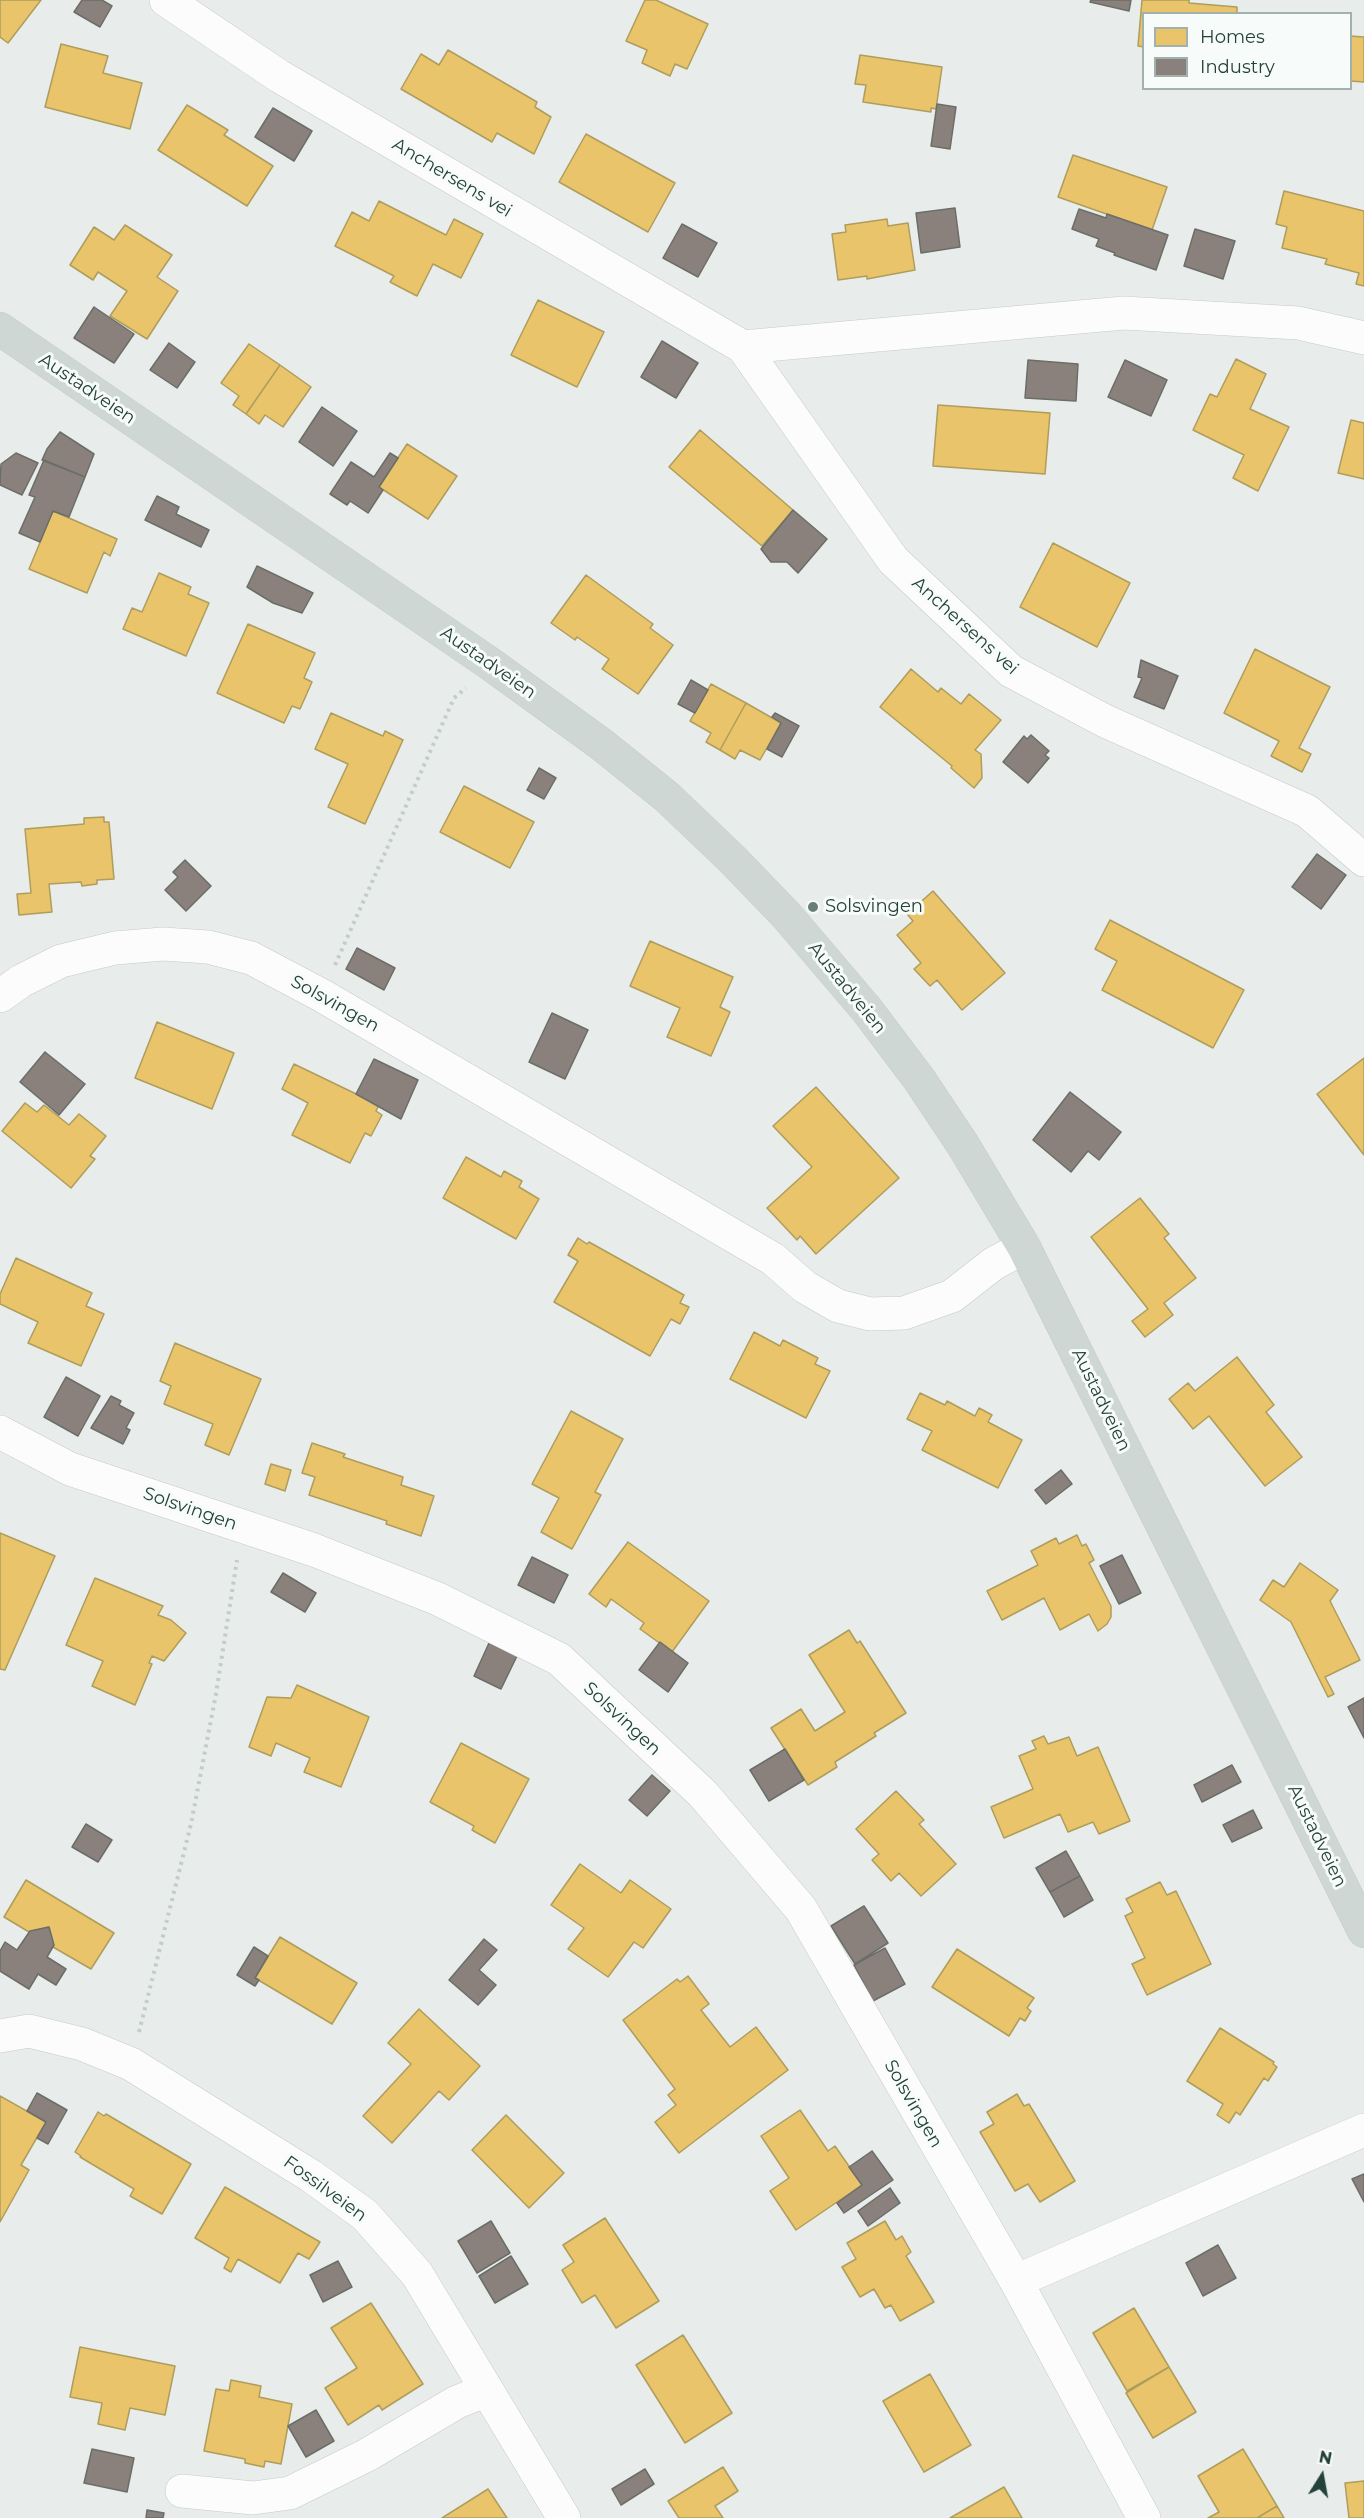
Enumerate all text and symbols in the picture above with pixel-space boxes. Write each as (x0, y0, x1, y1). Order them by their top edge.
legend (1142, 12, 1352, 90)
text: Homes (1200, 26, 1265, 48)
text: Industry (1200, 56, 1275, 78)
street label: Anchersens vei (388, 134, 516, 222)
street label: Austadveien (35, 349, 139, 429)
street label: Anchersens vei (907, 573, 1023, 679)
street label: Austadveien (436, 622, 540, 704)
place label: Solsvingen (825, 896, 923, 918)
marker: Solsvingen (806, 900, 820, 914)
street label: Austadveien (803, 938, 891, 1038)
street label: Solsvingen (287, 971, 383, 1037)
street label: Austadveien (1067, 1345, 1135, 1455)
street label: Solsvingen (140, 1483, 240, 1535)
street label: Solsvingen (579, 1678, 665, 1760)
street label: Austadveien (1283, 1781, 1351, 1891)
street label: Solsvingen (879, 2056, 947, 2152)
street label: Fossilveien (279, 2152, 371, 2226)
north arrow (1292, 2446, 1352, 2506)
text: N (1317, 2447, 1334, 2468)

